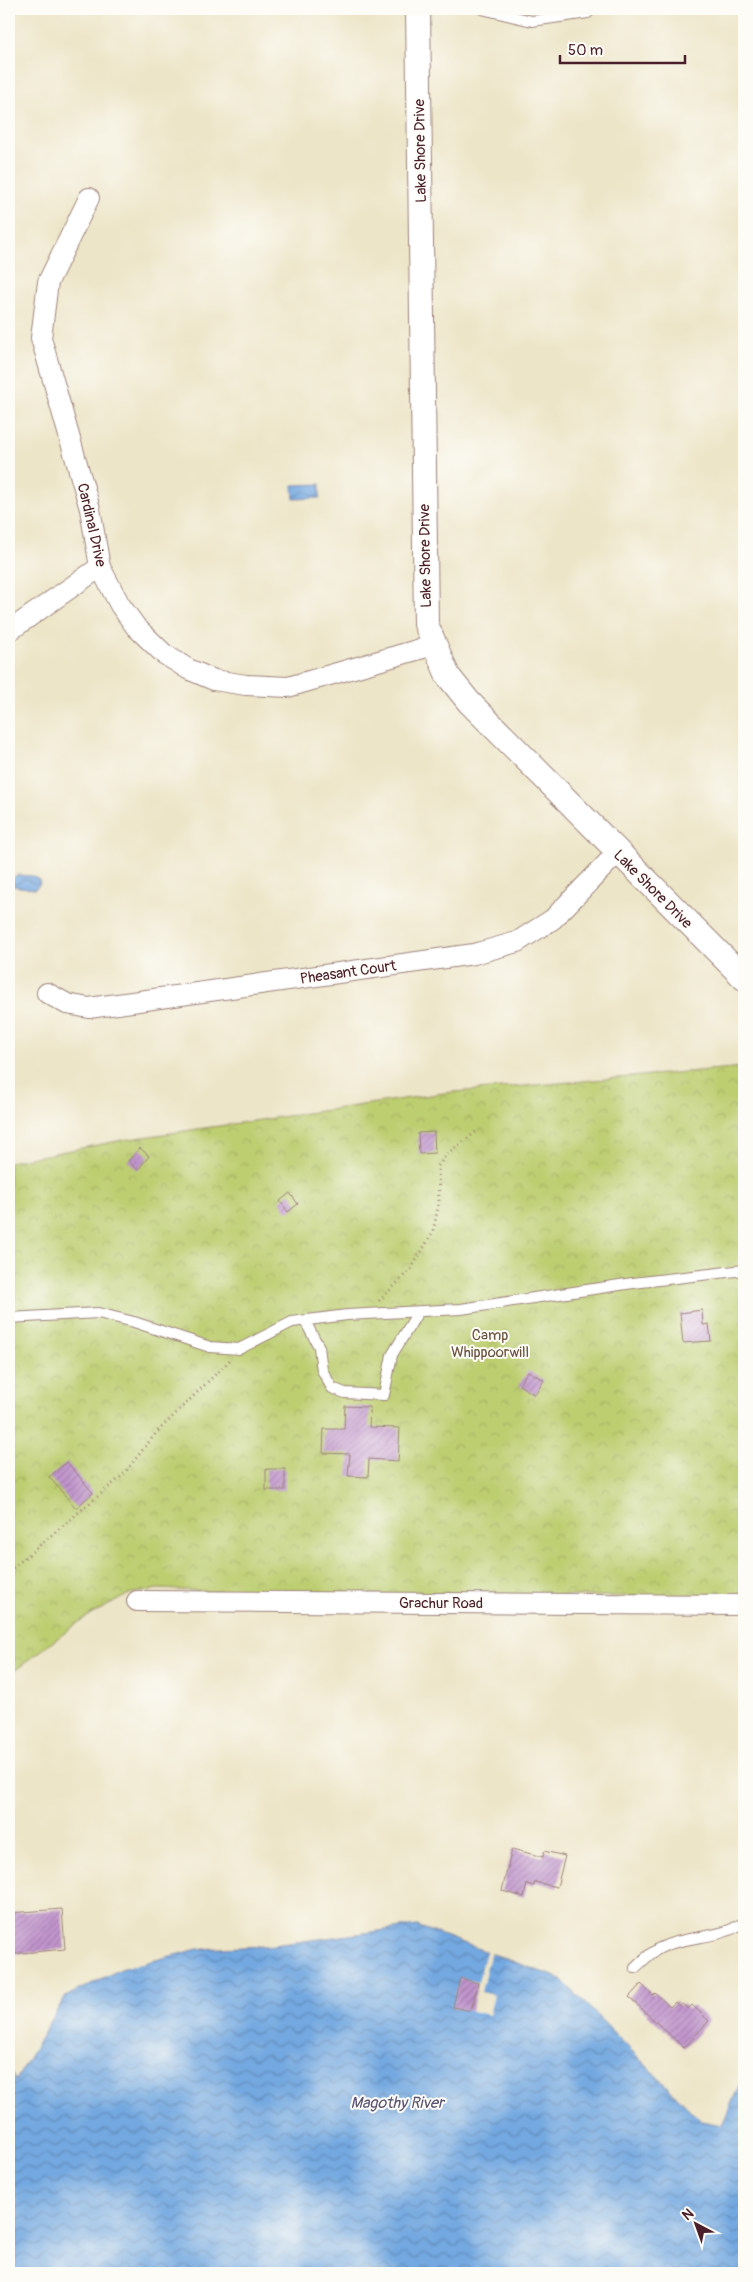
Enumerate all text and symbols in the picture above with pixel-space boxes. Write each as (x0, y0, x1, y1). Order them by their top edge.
scale bar (560, 32, 686, 64)
text: 50 m (568, 41, 603, 60)
street label: Lake Shore Drive (410, 98, 431, 203)
street label: Cardinal Drive (73, 481, 111, 569)
street label: Lake Shore Drive (415, 503, 436, 608)
street label: Lake Shore Drive (609, 846, 697, 933)
street label: Pheasant Court (299, 956, 398, 989)
park label: Camp Whippoorwill (451, 1326, 529, 1362)
street label: Grachur Road (399, 1594, 483, 1613)
water label: Magothy River (350, 2093, 446, 2113)
north arrow (670, 2200, 720, 2250)
text: N (679, 2205, 697, 2224)

